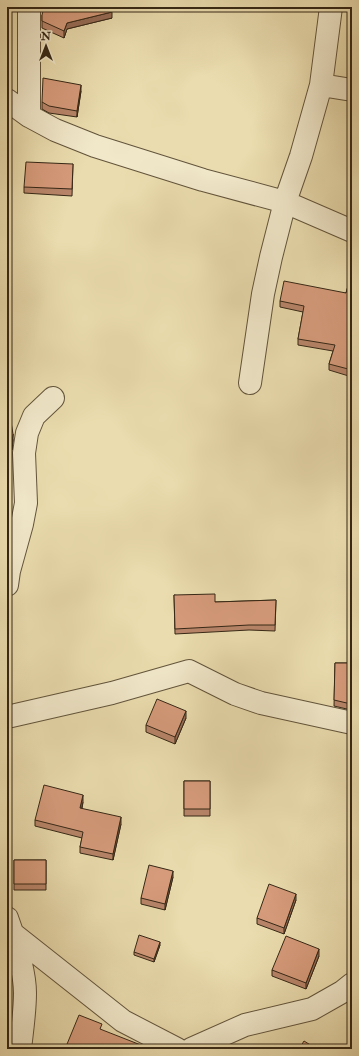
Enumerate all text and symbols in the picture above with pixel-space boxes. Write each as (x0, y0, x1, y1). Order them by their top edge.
north arrow (26, 26, 66, 66)
text: N (40, 30, 52, 43)

